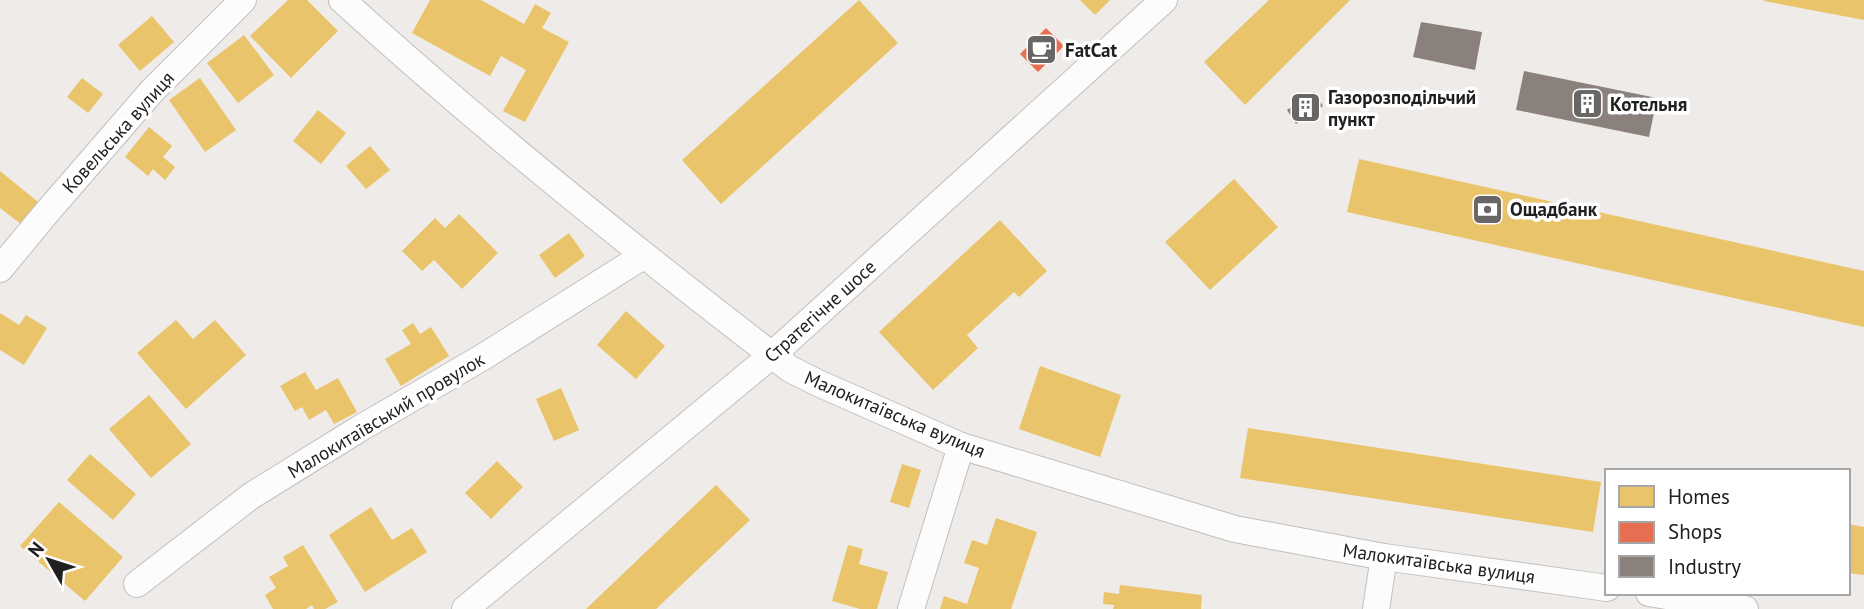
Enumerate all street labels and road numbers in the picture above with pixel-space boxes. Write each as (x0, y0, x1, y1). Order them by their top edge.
street label: Ковельська вулиця (57, 66, 179, 198)
street label: Стратегічне шосе (759, 255, 881, 367)
street label: Малокитаївський провулок (283, 347, 489, 483)
street label: Малокитаївська вулиця (801, 365, 989, 463)
street label: Малокитаївська вулиця (1341, 538, 1537, 588)

